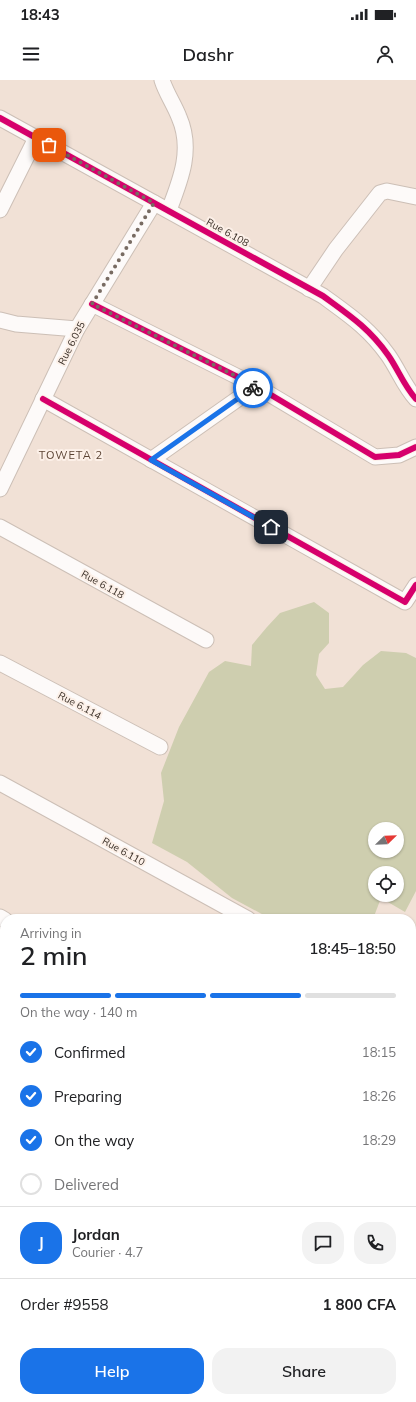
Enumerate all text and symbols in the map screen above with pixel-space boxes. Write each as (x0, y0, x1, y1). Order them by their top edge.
text: 18:43 (20, 5, 60, 24)
icon: menu (20, 43, 42, 65)
text: Dashr (183, 43, 233, 66)
icon: person (374, 43, 396, 65)
pin (32, 128, 66, 162)
icon: bag (38, 134, 60, 156)
street label: Rue 6.108 (204, 215, 251, 250)
street label: Rue 6.035 (55, 319, 88, 367)
courier (233, 368, 273, 408)
icon: bike (242, 377, 264, 399)
district label: TOWETA 2 (39, 448, 103, 462)
pin (254, 510, 288, 544)
icon: home (260, 516, 282, 538)
street label: Rue 6.118 (79, 567, 126, 602)
street label: Rue 6.114 (56, 689, 104, 722)
north arrow (368, 822, 404, 858)
map controls (368, 822, 404, 902)
street label: Rue 6.110 (100, 834, 147, 869)
button: locate (368, 866, 404, 902)
text: Arriving in (20, 925, 82, 941)
text: 2 min (20, 939, 88, 972)
text: 18:45–18:50 (309, 939, 396, 958)
text: On the way · 140 m (20, 1004, 137, 1020)
icon: check (20, 1041, 42, 1063)
text: Confirmed (54, 1043, 125, 1062)
text: 18:15 (362, 1044, 396, 1060)
icon: check (20, 1085, 42, 1107)
text: Preparing (54, 1087, 122, 1106)
text: 18:26 (362, 1088, 396, 1104)
icon: check (20, 1129, 42, 1151)
text: On the way (54, 1131, 134, 1150)
text: 18:29 (362, 1132, 396, 1148)
text: Delivered (54, 1175, 119, 1194)
button: chat (302, 1222, 344, 1264)
button: phone (354, 1222, 396, 1264)
text: Jordan (72, 1225, 120, 1244)
text: J (38, 1233, 44, 1252)
text: Courier · 4.7 (72, 1244, 143, 1260)
text: Order #9558 (20, 1295, 108, 1314)
text: 1 800 CFA (322, 1295, 396, 1314)
button: Help (20, 1348, 204, 1394)
button: Share (212, 1348, 396, 1394)

